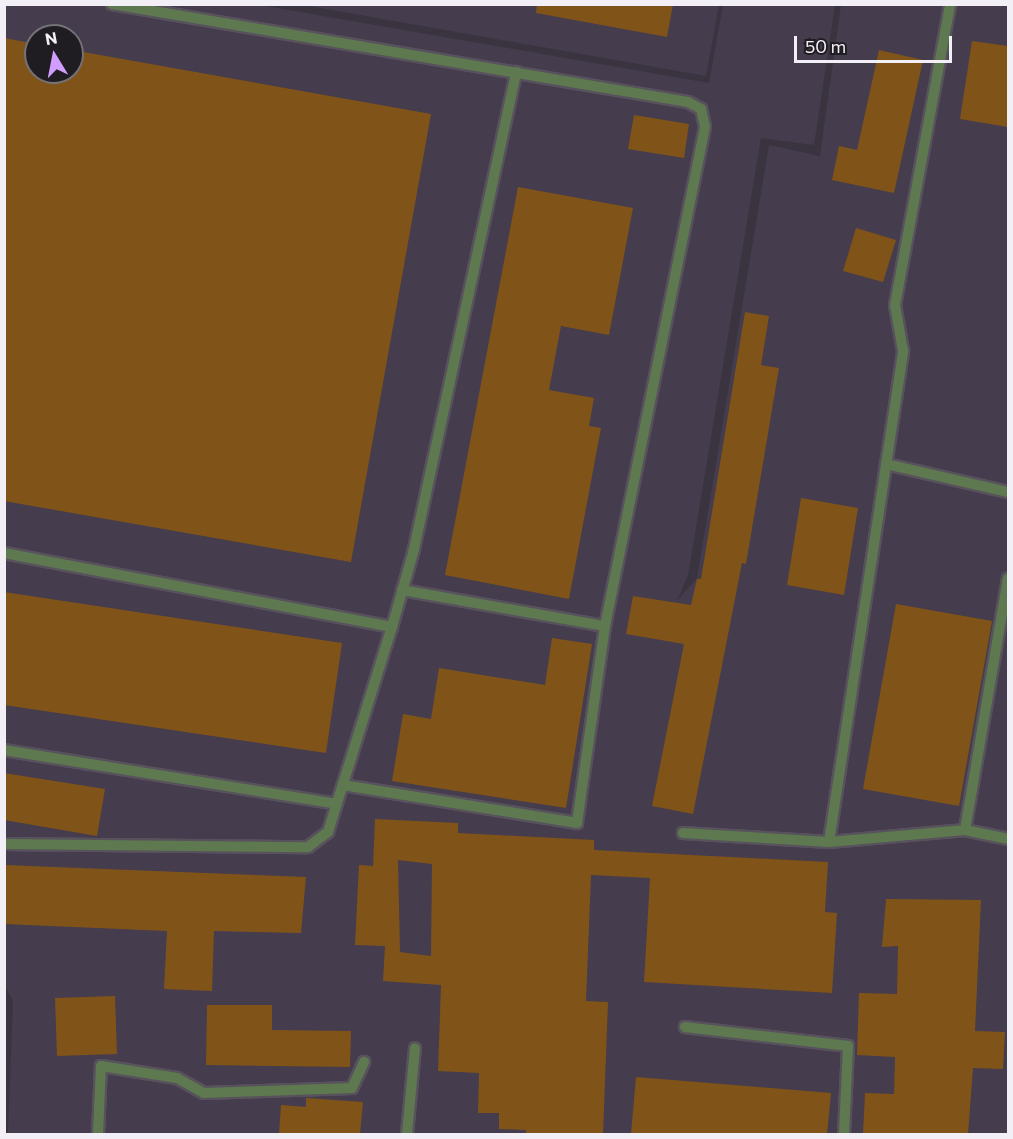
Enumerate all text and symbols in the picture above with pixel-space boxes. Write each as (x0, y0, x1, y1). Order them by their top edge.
north arrow (24, 24, 84, 84)
scale bar (797, 24, 954, 62)
text: N (44, 27, 59, 48)
text: 50 m (805, 35, 846, 57)

